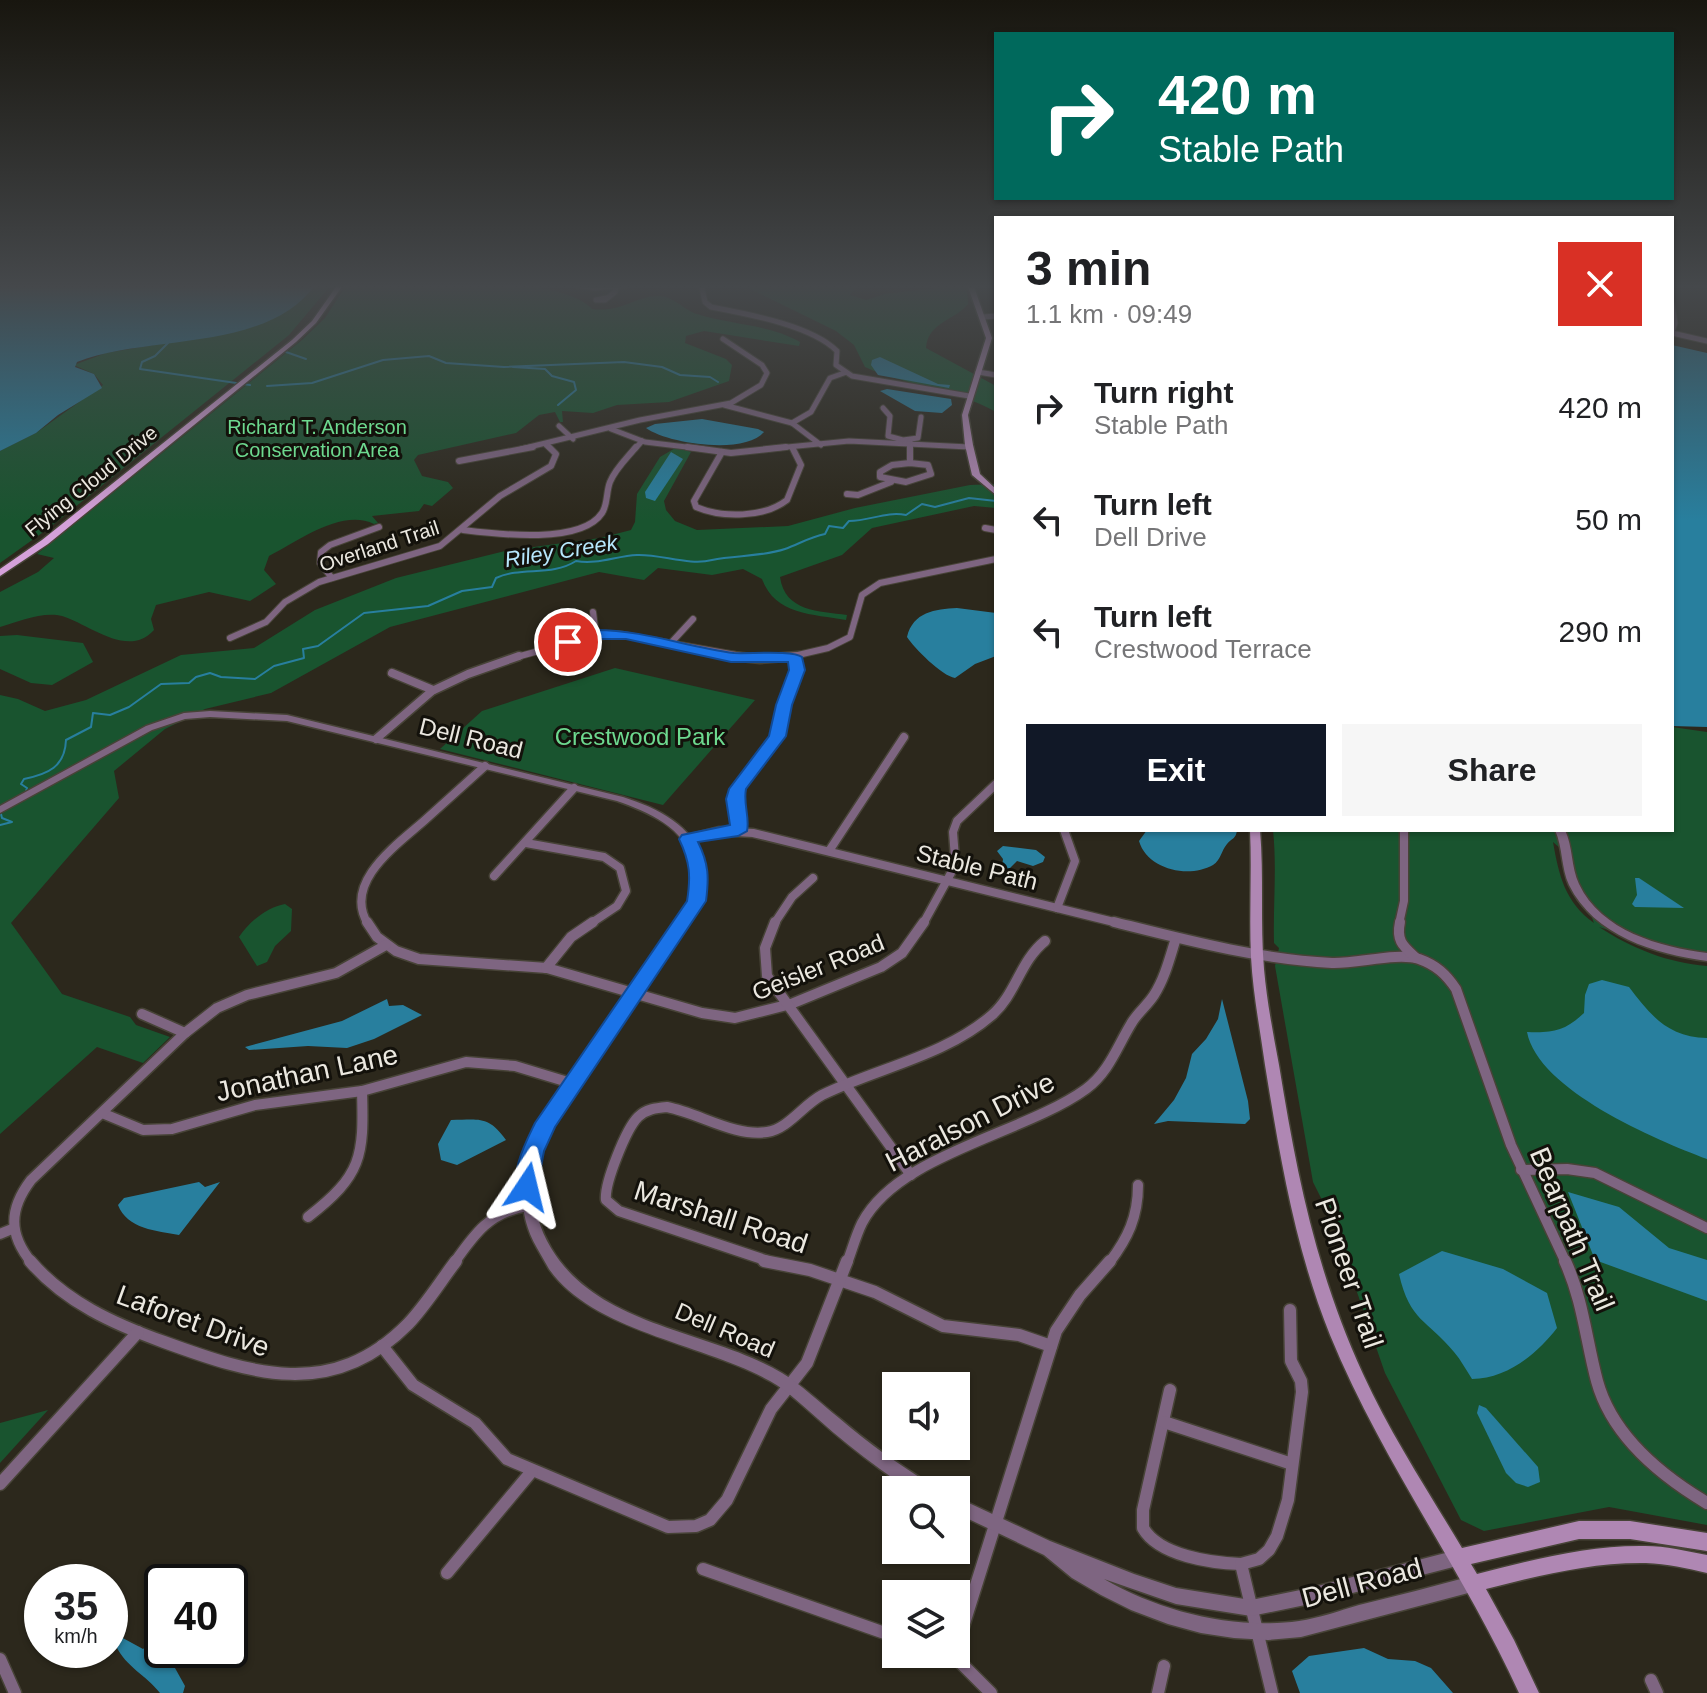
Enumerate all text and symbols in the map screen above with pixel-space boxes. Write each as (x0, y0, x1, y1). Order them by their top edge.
text: 420 m (1158, 63, 1317, 126)
icon: right (1026, 64, 1130, 168)
text: Stable Path (1158, 129, 1344, 170)
text: 3 min (1026, 242, 1151, 295)
button: close (1558, 242, 1642, 326)
text: 1.1 km · 09:49 (1026, 299, 1192, 329)
text: Turn right (1094, 376, 1233, 409)
icon: right (1026, 386, 1070, 430)
text: 420 m (1559, 391, 1642, 424)
text: Stable Path (1094, 410, 1228, 440)
park label: Richard T. Anderson Conservation Area (227, 416, 407, 461)
street label: Flying Cloud Drive (21, 421, 161, 541)
text: Turn left (1094, 488, 1212, 521)
icon: left (1026, 498, 1070, 542)
text: 50 m (1575, 503, 1642, 536)
street label: Overland Trail (316, 516, 442, 576)
text: Dell Drive (1094, 522, 1207, 552)
water label: Riley Creek (503, 530, 620, 572)
text: Turn left (1094, 600, 1212, 633)
pin (534, 608, 602, 676)
icon: left (1026, 610, 1070, 654)
text: 290 m (1559, 615, 1642, 648)
icon: arrive (546, 620, 590, 664)
text: Crestwood Terrace (1094, 634, 1312, 664)
street label: Dell Road (417, 712, 525, 764)
park label: Crestwood Park (555, 723, 726, 750)
button: Exit (1026, 724, 1326, 816)
button: Share (1342, 724, 1642, 816)
street label: Stable Path (914, 839, 1040, 895)
street label: Geisler Road (748, 928, 888, 1006)
street label: Jonathan Lane (213, 1039, 401, 1107)
street label: Haralson Drive (880, 1066, 1060, 1178)
street label: Bearpath Trail (1524, 1143, 1620, 1315)
position arrow (485, 1145, 569, 1229)
street label: Marshall Road (630, 1174, 812, 1260)
street label: Pioneer Trail (1309, 1194, 1389, 1352)
street label: Laforet Drive (112, 1279, 274, 1363)
street label: Dell Road (671, 1297, 779, 1363)
map controls (882, 1372, 970, 1668)
button: sound (882, 1372, 970, 1460)
button: search (882, 1476, 970, 1564)
street label: Dell Road (1299, 1552, 1425, 1614)
speed limit sign: 40 (144, 1564, 248, 1668)
button: layers (882, 1580, 970, 1668)
text: 35 (54, 1584, 98, 1628)
text: km/h (54, 1625, 98, 1647)

